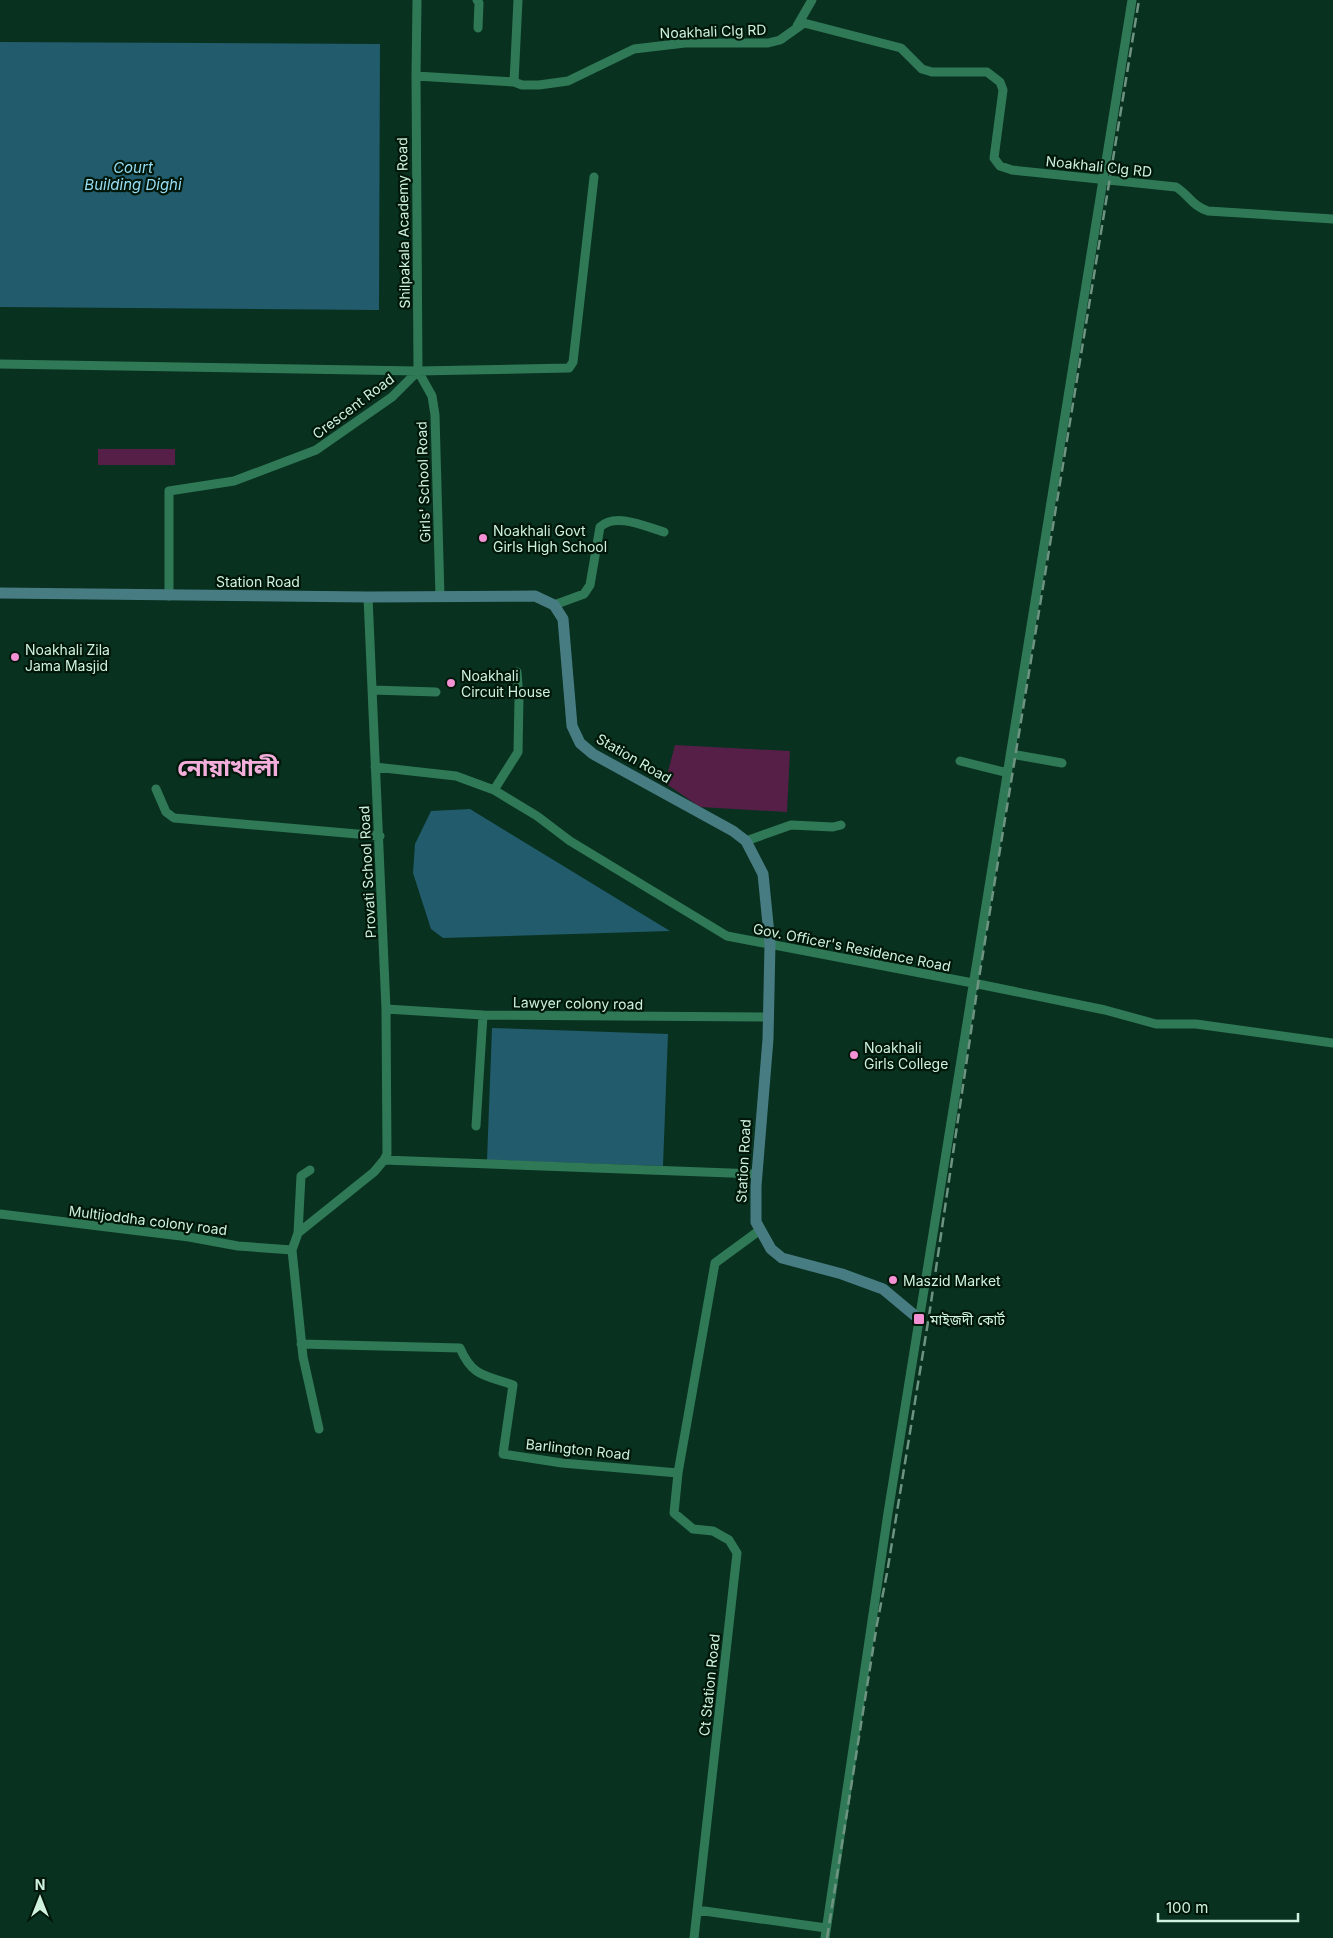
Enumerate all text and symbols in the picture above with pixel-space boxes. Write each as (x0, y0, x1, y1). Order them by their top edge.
street label: Noakhali Clg RD (659, 21, 767, 41)
street label: Shilpakala Academy Road (393, 137, 413, 309)
street label: Noakhali Clg RD (1045, 152, 1153, 180)
water label: Court Building Dighi (84, 158, 182, 194)
street label: Crescent Road (309, 370, 397, 442)
street label: Girls' School Road (412, 421, 434, 543)
place label: Noakhali Govt Girls High School (493, 522, 607, 555)
marker: Noakhali Govt Girls High School (477, 532, 489, 544)
street label: Station Road (216, 573, 300, 590)
place label: Noakhali Zila Jama Masjid (25, 641, 110, 674)
marker: Noakhali Zila Jama Masjid (9, 651, 21, 663)
place label: Noakhali Circuit House (461, 667, 550, 700)
marker: Noakhali Circuit House (445, 677, 457, 689)
street label: Station Road (593, 730, 675, 786)
district label: নোয়াখালী (177, 753, 280, 782)
street label: Provati School Road (355, 805, 379, 939)
street label: Gov. Officer's Residence Road (752, 919, 952, 975)
street label: Lawyer colony road (513, 993, 643, 1013)
place label: Noakhali Girls College (864, 1039, 948, 1072)
marker: Noakhali Girls College (848, 1049, 860, 1061)
street label: Station Road (732, 1119, 754, 1203)
street label: Multijoddha colony road (68, 1202, 228, 1238)
place label: Maszid Market (903, 1272, 1001, 1289)
marker: Maszid Market (887, 1274, 899, 1286)
place label: মাইজদী কোর্ট (929, 1311, 1005, 1328)
marker: মাইজদী কোর্ট (912, 1312, 926, 1326)
street label: Barlington Road (525, 1435, 631, 1463)
street label: Ct Station Road (695, 1633, 723, 1737)
north arrow (15, 1873, 65, 1923)
text: N (35, 1876, 45, 1893)
scale bar (1158, 1890, 1298, 1922)
text: 100 m (1166, 1898, 1208, 1917)

